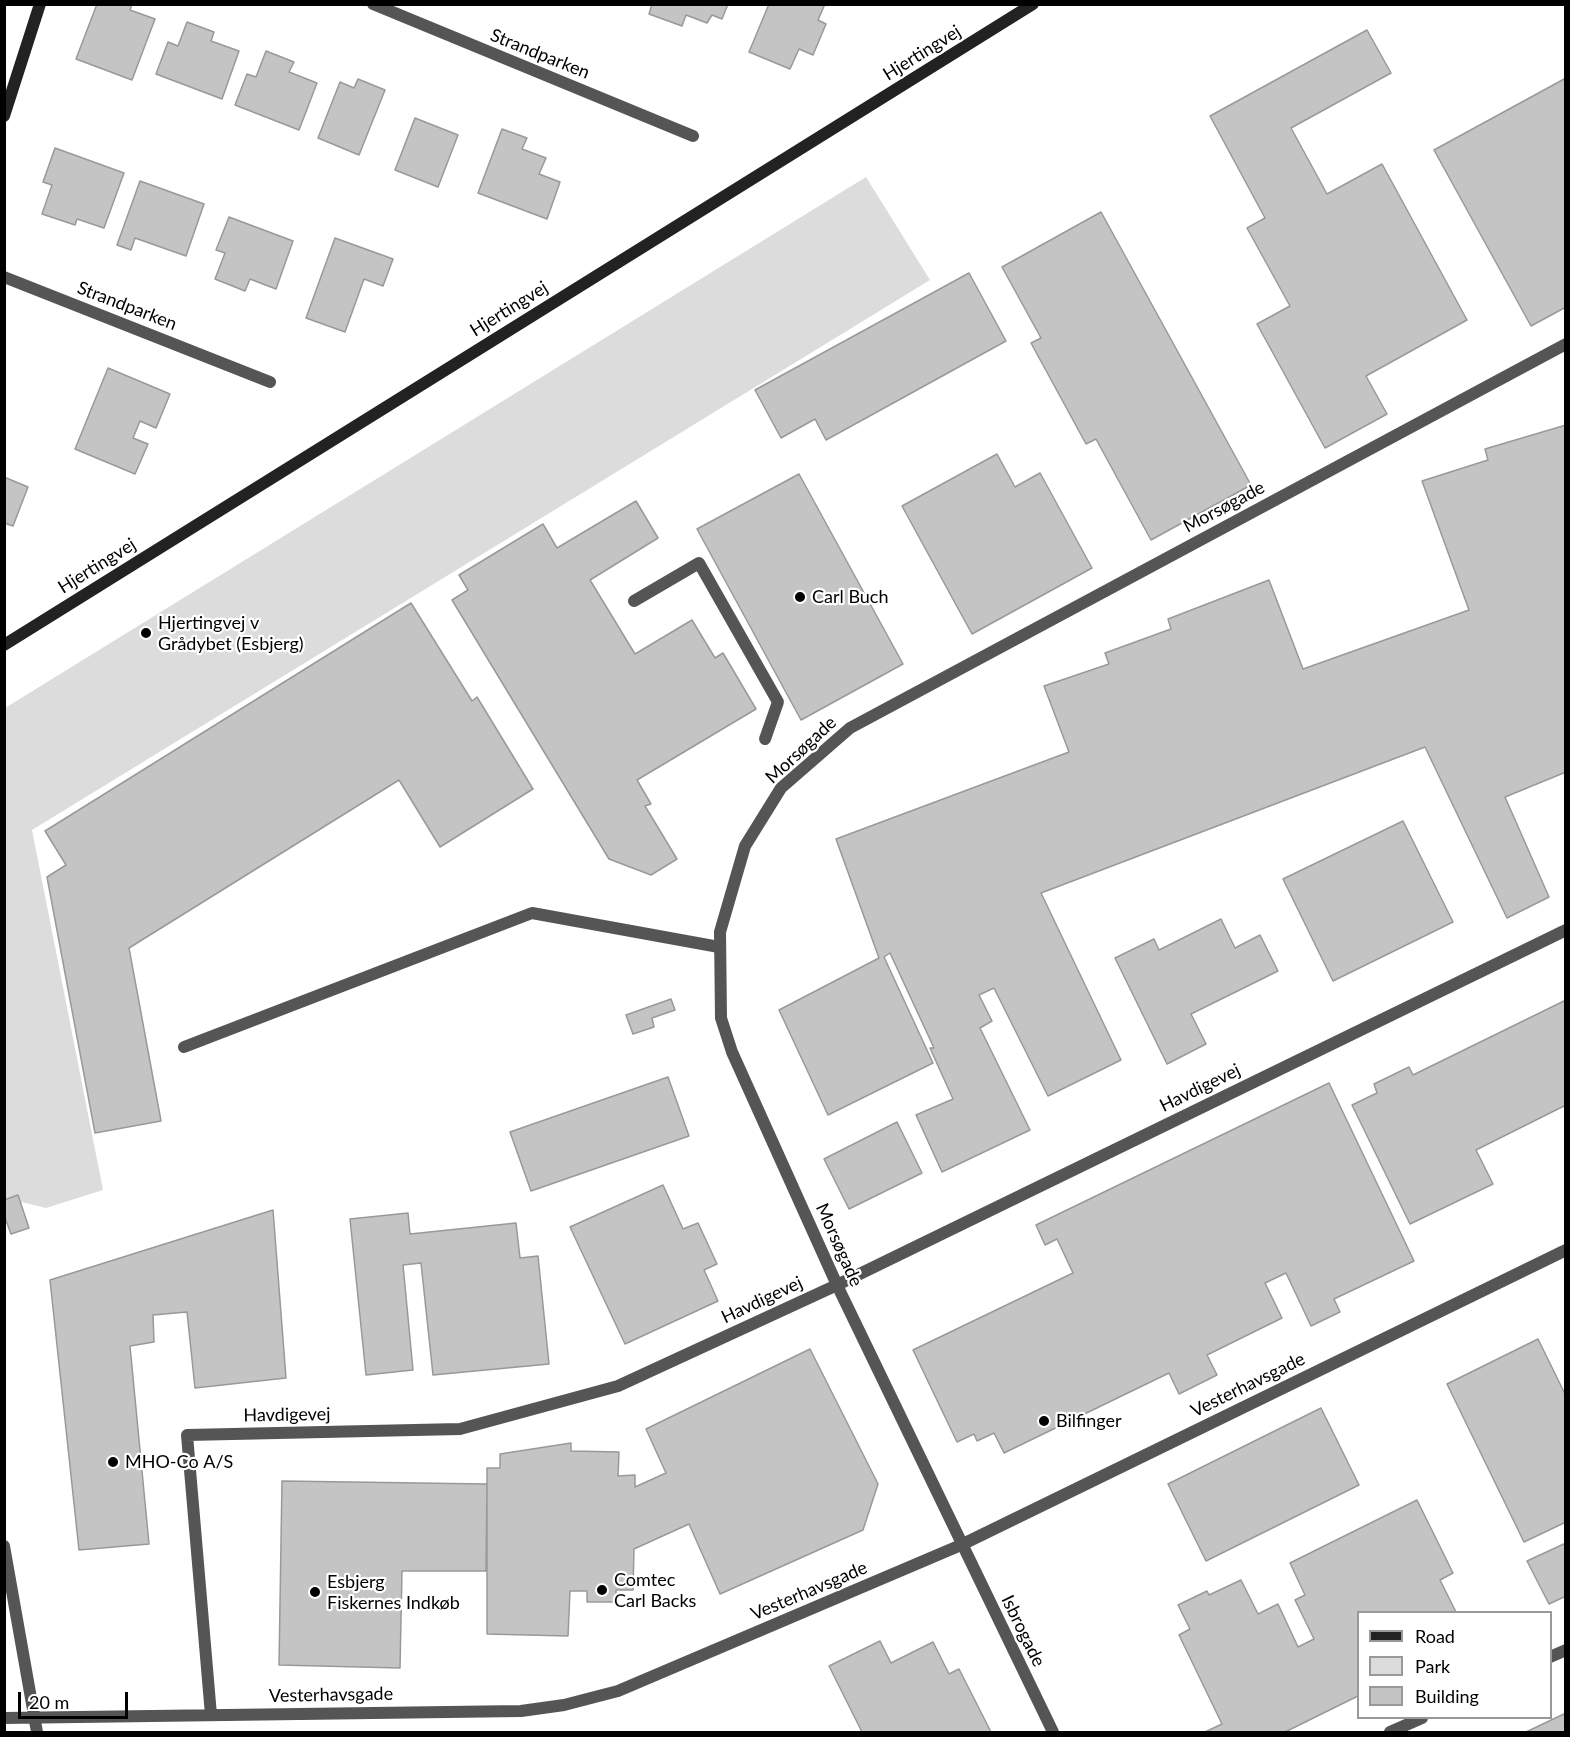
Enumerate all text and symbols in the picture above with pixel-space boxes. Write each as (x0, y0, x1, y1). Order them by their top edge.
street label: Hjertingvej (879, 21, 965, 85)
street label: Strandparken (487, 24, 593, 84)
street label: Strandparken (74, 277, 180, 335)
street label: Hjertingvej (466, 277, 552, 341)
street label: Morsøgade (1180, 477, 1268, 537)
street label: Hjertingvej (54, 534, 140, 598)
place label: Carl Buch (812, 586, 888, 608)
marker: Carl Buch (793, 590, 807, 604)
place label: Hjertingvej v Grådybet (Esbjerg) (158, 612, 304, 654)
marker: Hjertingvej v Grådybet (Esbjerg) (139, 626, 153, 640)
street label: Morsøgade (761, 712, 841, 788)
street label: Havdigevej (1156, 1059, 1244, 1117)
street label: Morsøgade (811, 1200, 867, 1290)
street label: Havdigevej (718, 1272, 806, 1328)
street label: Vesterhavsgade (1187, 1348, 1309, 1422)
street label: Havdigevej (243, 1403, 331, 1427)
place label: Bilfinger (1056, 1410, 1122, 1432)
marker: Bilfinger (1037, 1414, 1051, 1428)
place label: MHO-Co A/S (125, 1451, 233, 1473)
marker: MHO-Co A/S (106, 1455, 120, 1469)
street label: Vesterhavsgade (748, 1557, 870, 1625)
place label: Comtec Carl Backs (614, 1569, 696, 1612)
place label: Esbjerg Fiskernes Indkøb (327, 1571, 460, 1614)
marker: Comtec Carl Backs (595, 1583, 609, 1597)
marker: Esbjerg Fiskernes Indkøb (308, 1585, 322, 1599)
street label: Isbrogade (996, 1592, 1050, 1670)
legend (1357, 1611, 1552, 1719)
text: Road (1415, 1625, 1455, 1647)
text: Park (1415, 1655, 1450, 1677)
scale bar (21, 1680, 130, 1718)
street label: Vesterhavsgade (269, 1683, 393, 1707)
text: Building (1415, 1685, 1479, 1707)
text: 20 m (29, 1691, 69, 1713)

